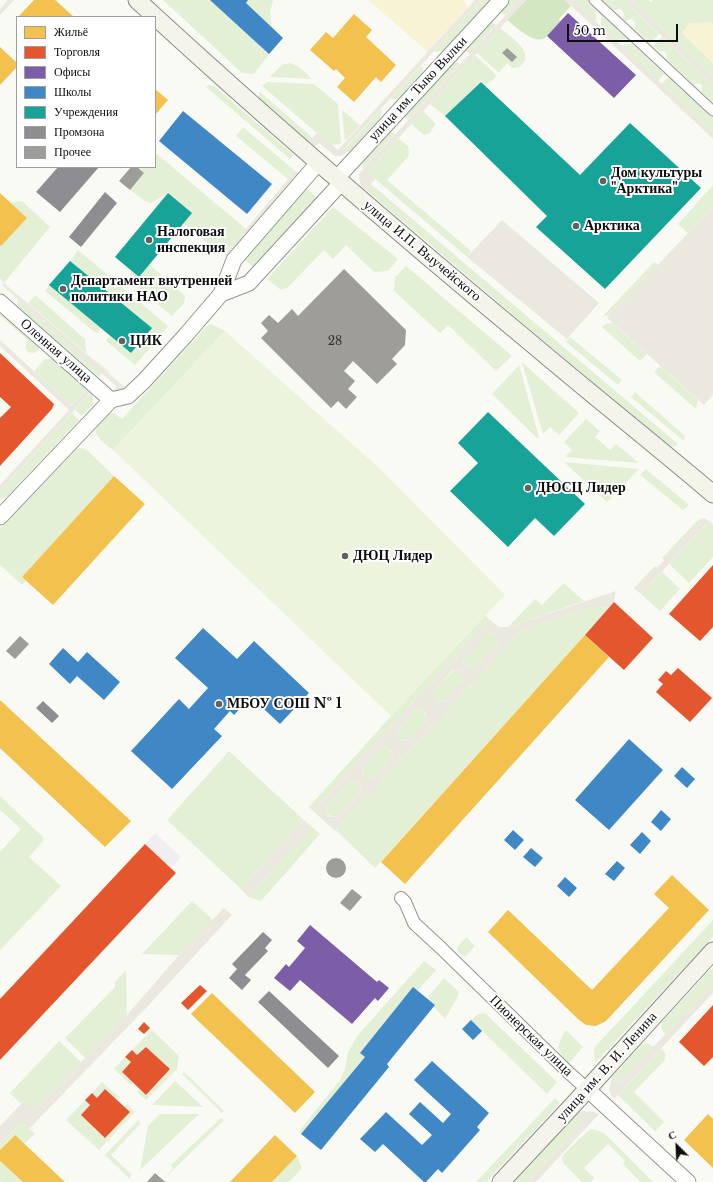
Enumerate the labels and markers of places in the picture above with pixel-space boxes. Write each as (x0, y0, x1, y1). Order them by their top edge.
place label: Дом культуры "Арктика" (611, 165, 702, 198)
marker: Дом культуры "Арктика" (598, 176, 608, 186)
place label: Арктика (584, 218, 640, 234)
marker: Арктика (571, 221, 581, 231)
place label: Налоговая инспекция (157, 224, 225, 256)
marker: Налоговая инспекция (144, 235, 154, 245)
place label: Департамент внутренней политики НАО (71, 273, 232, 306)
marker: Департамент внутренней политики НАО (58, 284, 68, 294)
place label: ЦИК (130, 333, 162, 349)
marker: ЦИК (117, 336, 127, 346)
place label: ДЮСЦ Лидер (536, 480, 626, 496)
marker: ДЮСЦ Лидер (523, 483, 533, 493)
place label: ДЮЦ Лидер (353, 548, 433, 564)
marker: ДЮЦ Лидер (340, 551, 350, 561)
place label: МБОУ СОШ № 1 (227, 696, 342, 712)
marker: МБОУ СОШ № 1 (214, 699, 224, 709)

